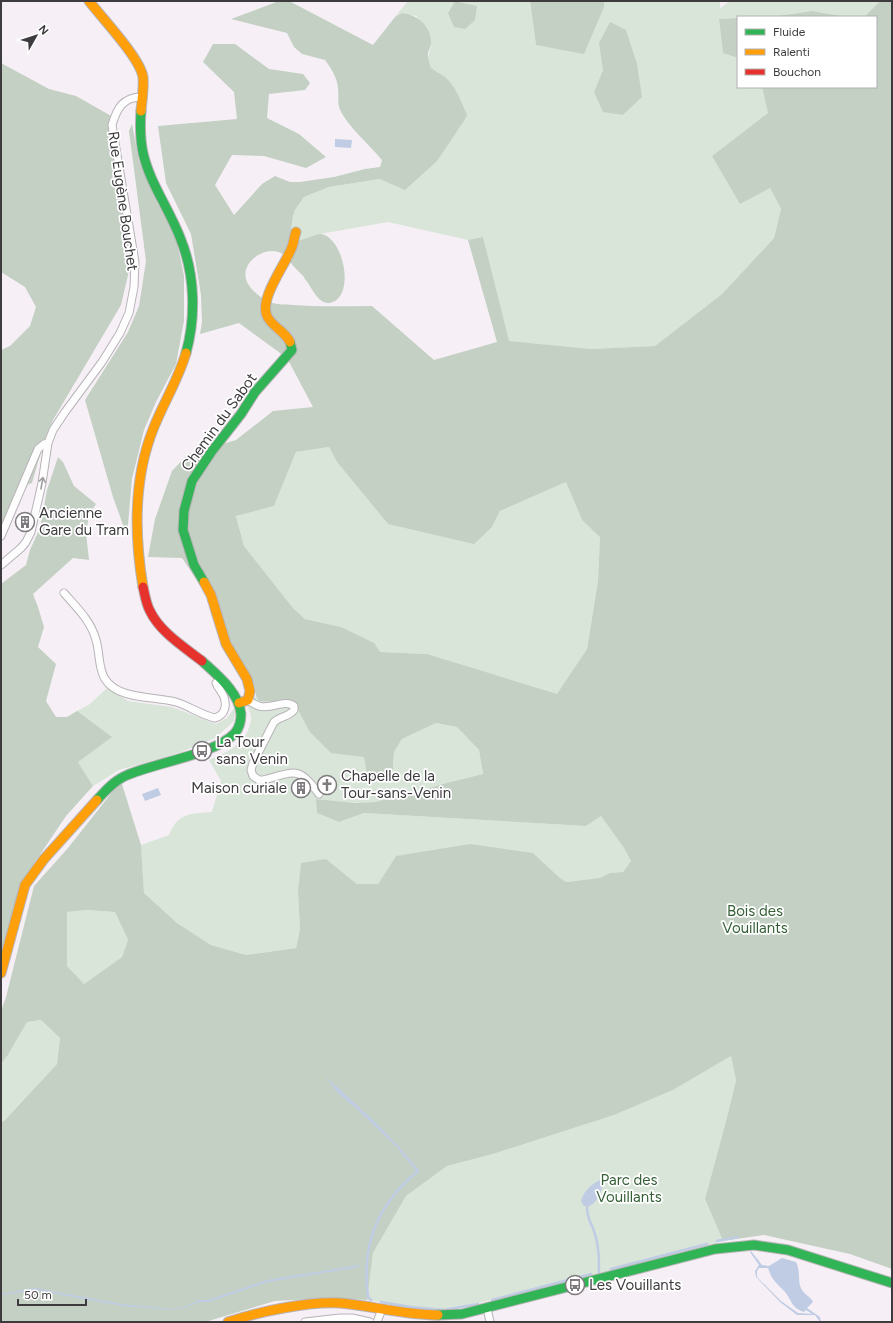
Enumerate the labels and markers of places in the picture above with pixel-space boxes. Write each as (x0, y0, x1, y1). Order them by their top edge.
place label: Ancienne Gare du Tram (39, 504, 129, 539)
building icon: Ancienne Gare du Tram (14, 511, 36, 533)
place label: La Tour sans Venin (216, 733, 288, 768)
bus stop icon: La Tour sans Venin (191, 740, 213, 762)
place label: Chapelle de la Tour-sans-Venin (341, 767, 451, 802)
church icon: Chapelle de la Tour-sans-Venin (316, 774, 338, 796)
building icon: Maison curiale (290, 777, 312, 799)
place label: Maison curiale (191, 779, 287, 797)
bus stop icon: Les Vouillants (564, 1274, 586, 1296)
place label: Les Vouillants (589, 1276, 681, 1294)

